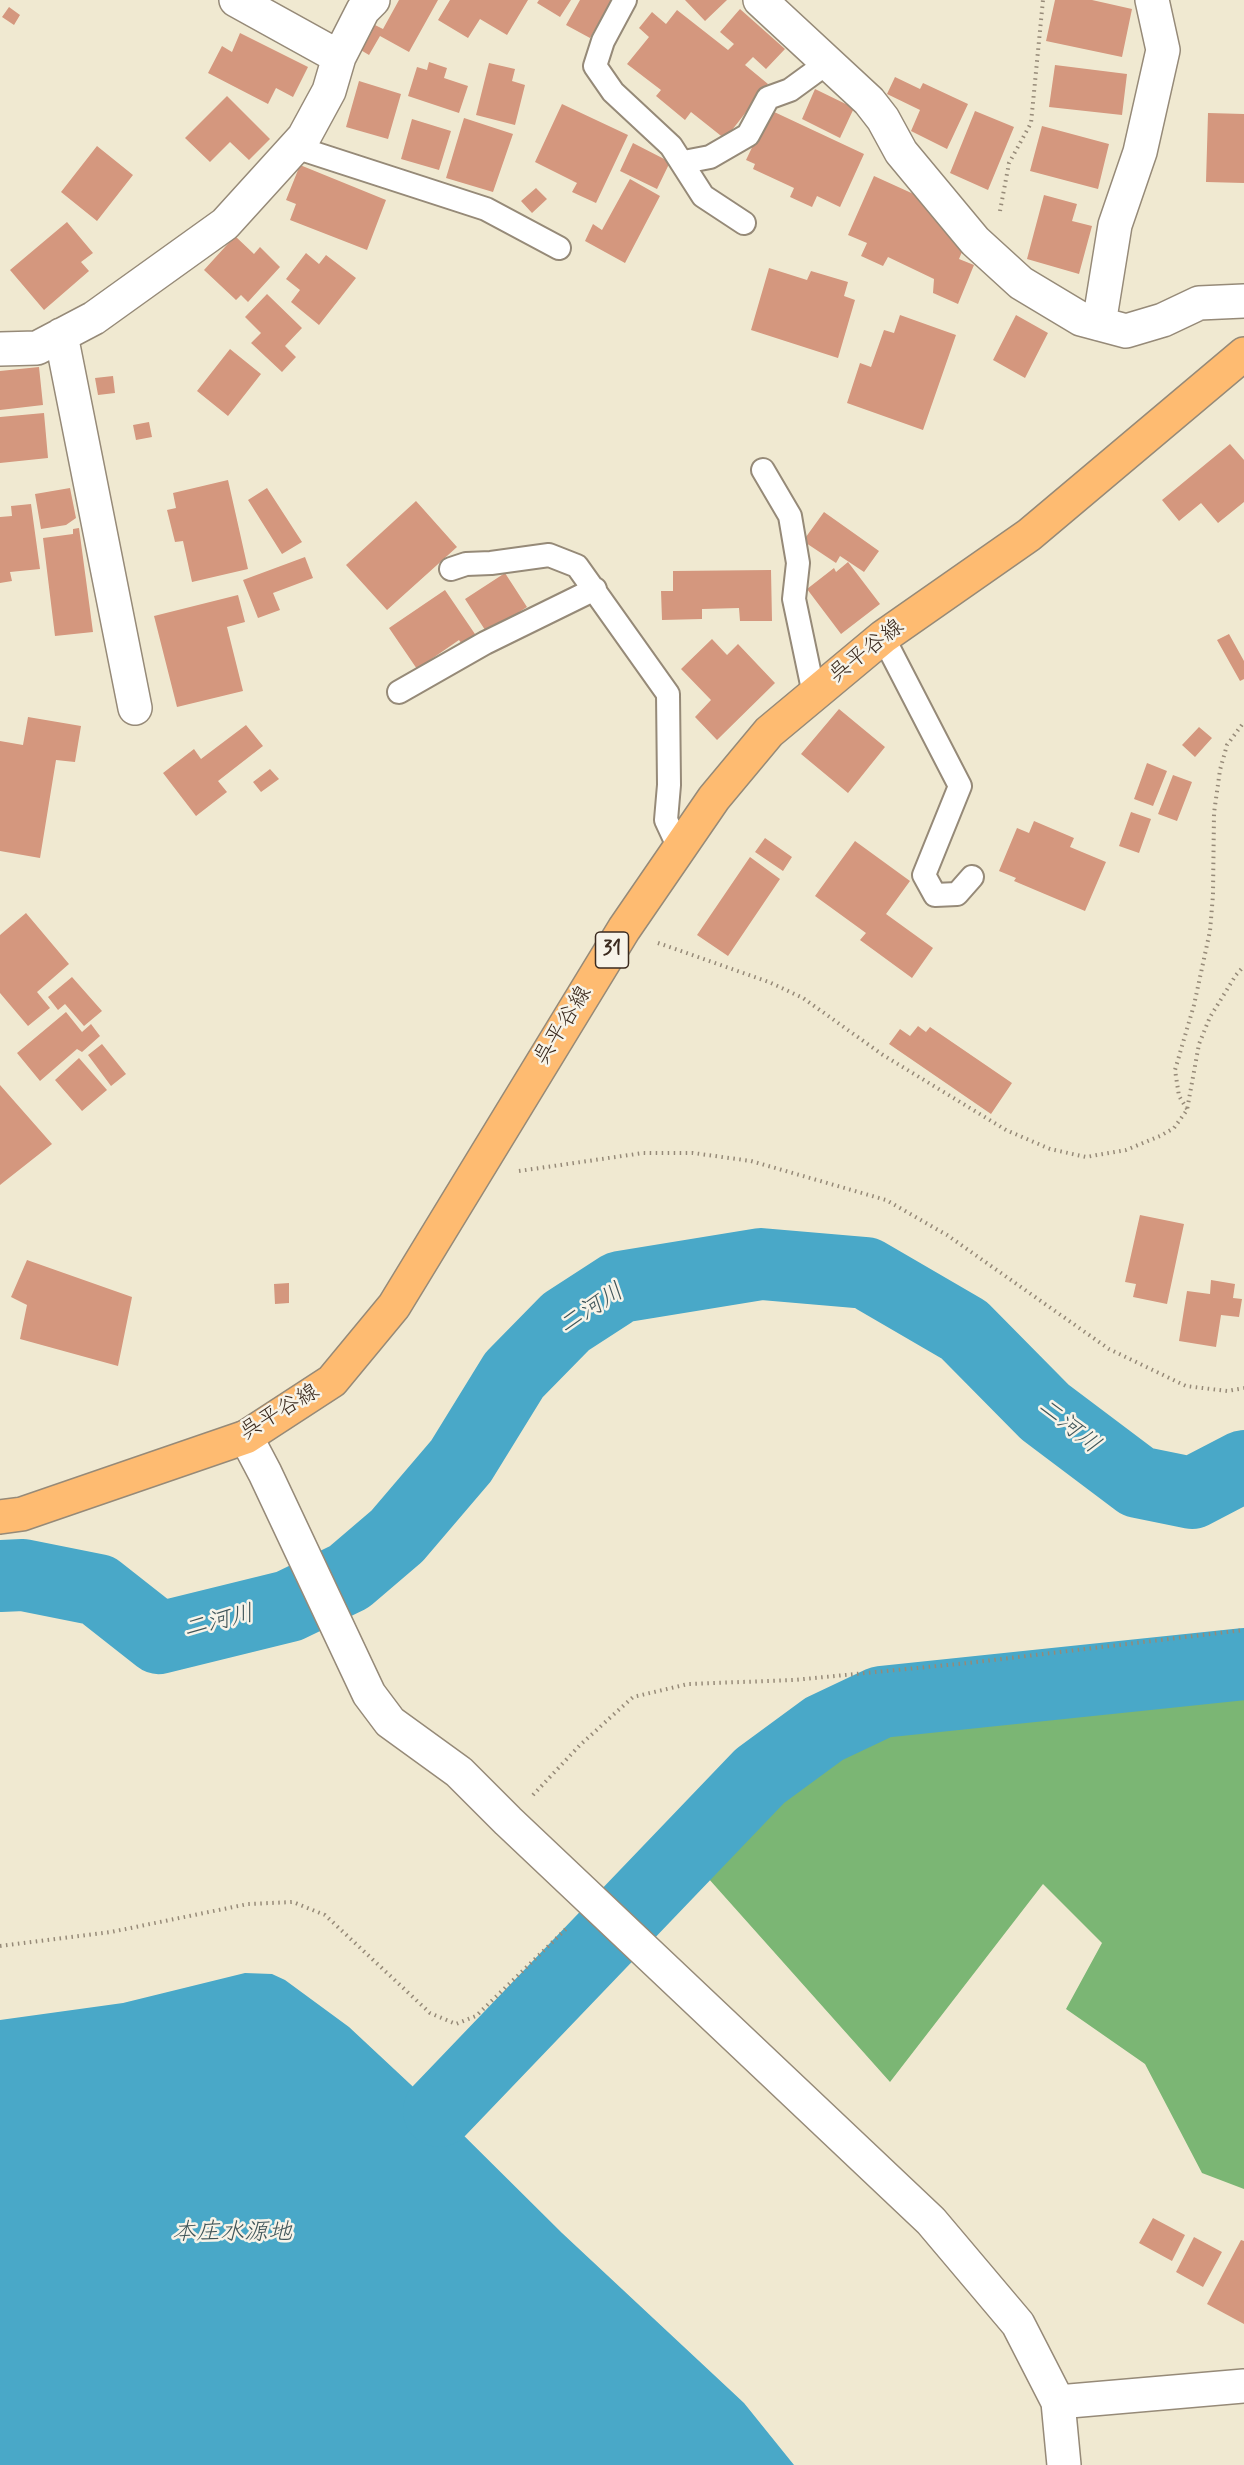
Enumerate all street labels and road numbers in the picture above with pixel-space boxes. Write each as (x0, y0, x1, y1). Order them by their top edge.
street label: 呉平谷線 (824, 615, 910, 689)
road number: 31 (596, 932, 628, 968)
street label: 呉平谷線 (529, 982, 599, 1070)
street label: 呉平谷線 (235, 1379, 325, 1447)

